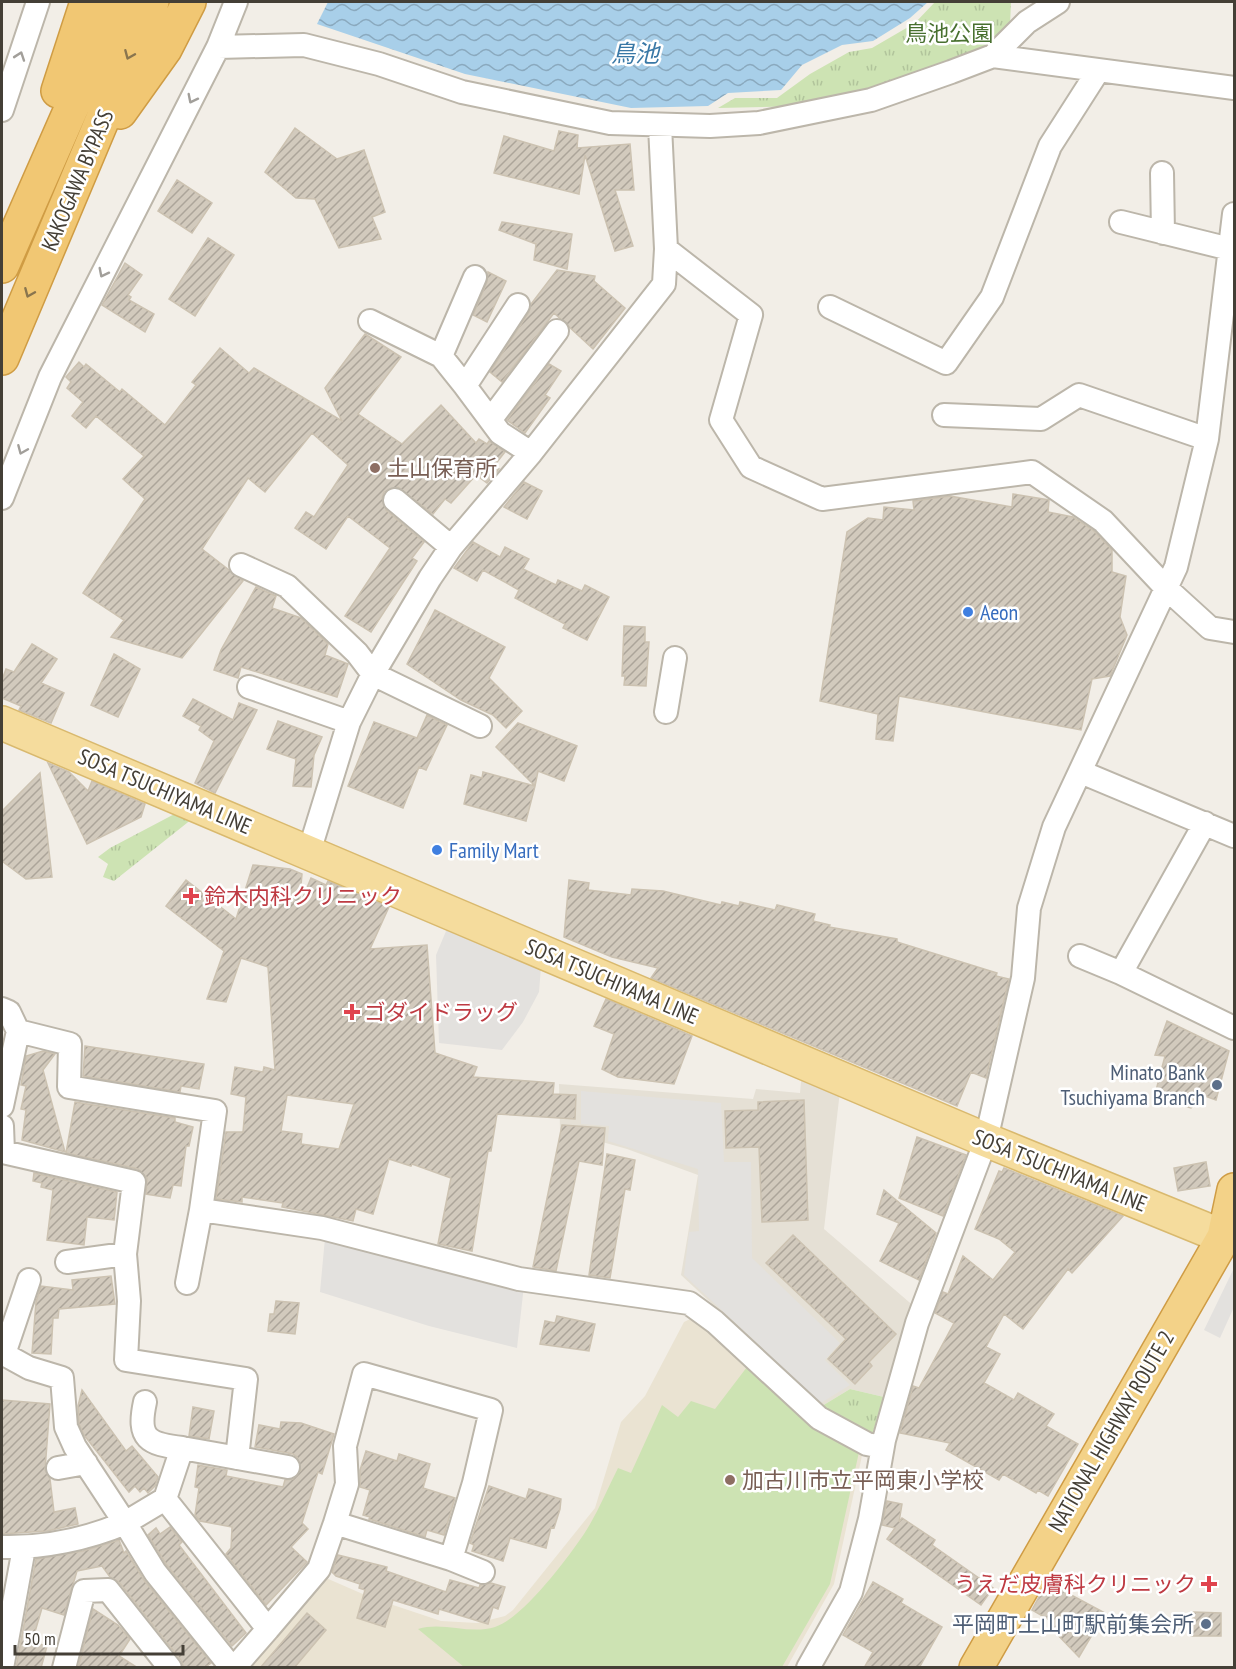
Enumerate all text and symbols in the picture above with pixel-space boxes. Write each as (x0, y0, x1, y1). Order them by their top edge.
park label: 鳥池公園 (905, 19, 993, 47)
water label: 鳥池 (611, 38, 661, 69)
one-way arrow (124, 49, 136, 60)
one-way arrow (12, 51, 25, 62)
one-way arrow (187, 93, 199, 104)
street label: KAKOGAWA BYPASS (35, 105, 119, 255)
one-way arrow (99, 267, 110, 277)
one-way arrow (24, 287, 36, 298)
one-way arrow (17, 443, 29, 454)
place label: 土山保育所 (387, 454, 497, 482)
marker: 土山保育所 (368, 461, 382, 475)
place label: Aeon (980, 598, 1018, 626)
marker: Aeon (961, 605, 975, 619)
street label: SOSA TSUCHIYAMA LINE (74, 742, 256, 840)
place label: Family Mart (449, 836, 539, 864)
marker: Family Mart (430, 843, 444, 857)
place label: 鈴木内科クリニック (204, 882, 402, 910)
marker: 鈴木内科クリニック (182, 887, 200, 905)
street label: SOSA TSUCHIYAMA LINE (521, 932, 703, 1030)
place label: ゴダイドラッグ (364, 998, 518, 1026)
marker: ゴダイドラッグ (345, 1005, 359, 1019)
place label: Minato Bank Tsuchiyama Branch (1061, 1058, 1205, 1111)
marker: Minato Bank Tsuchiyama Branch (1210, 1078, 1224, 1092)
street label: SOSA TSUCHIYAMA LINE (969, 1122, 1151, 1218)
street label: NATIONAL HIGHWAY ROUTE 2 (1042, 1325, 1180, 1537)
place label: 加古川市立平岡東小学校 (742, 1466, 984, 1494)
marker: 加古川市立平岡東小学校 (723, 1473, 737, 1487)
place label: うえだ皮膚科クリニック (954, 1570, 1196, 1598)
marker: うえだ皮膚科クリニック (1200, 1575, 1218, 1593)
place label: 平岡町土山町駅前集会所 (952, 1610, 1194, 1638)
marker: 平岡町土山町駅前集会所 (1199, 1617, 1213, 1631)
scale bar (15, 1618, 183, 1656)
text: 50 m (24, 1627, 56, 1650)

